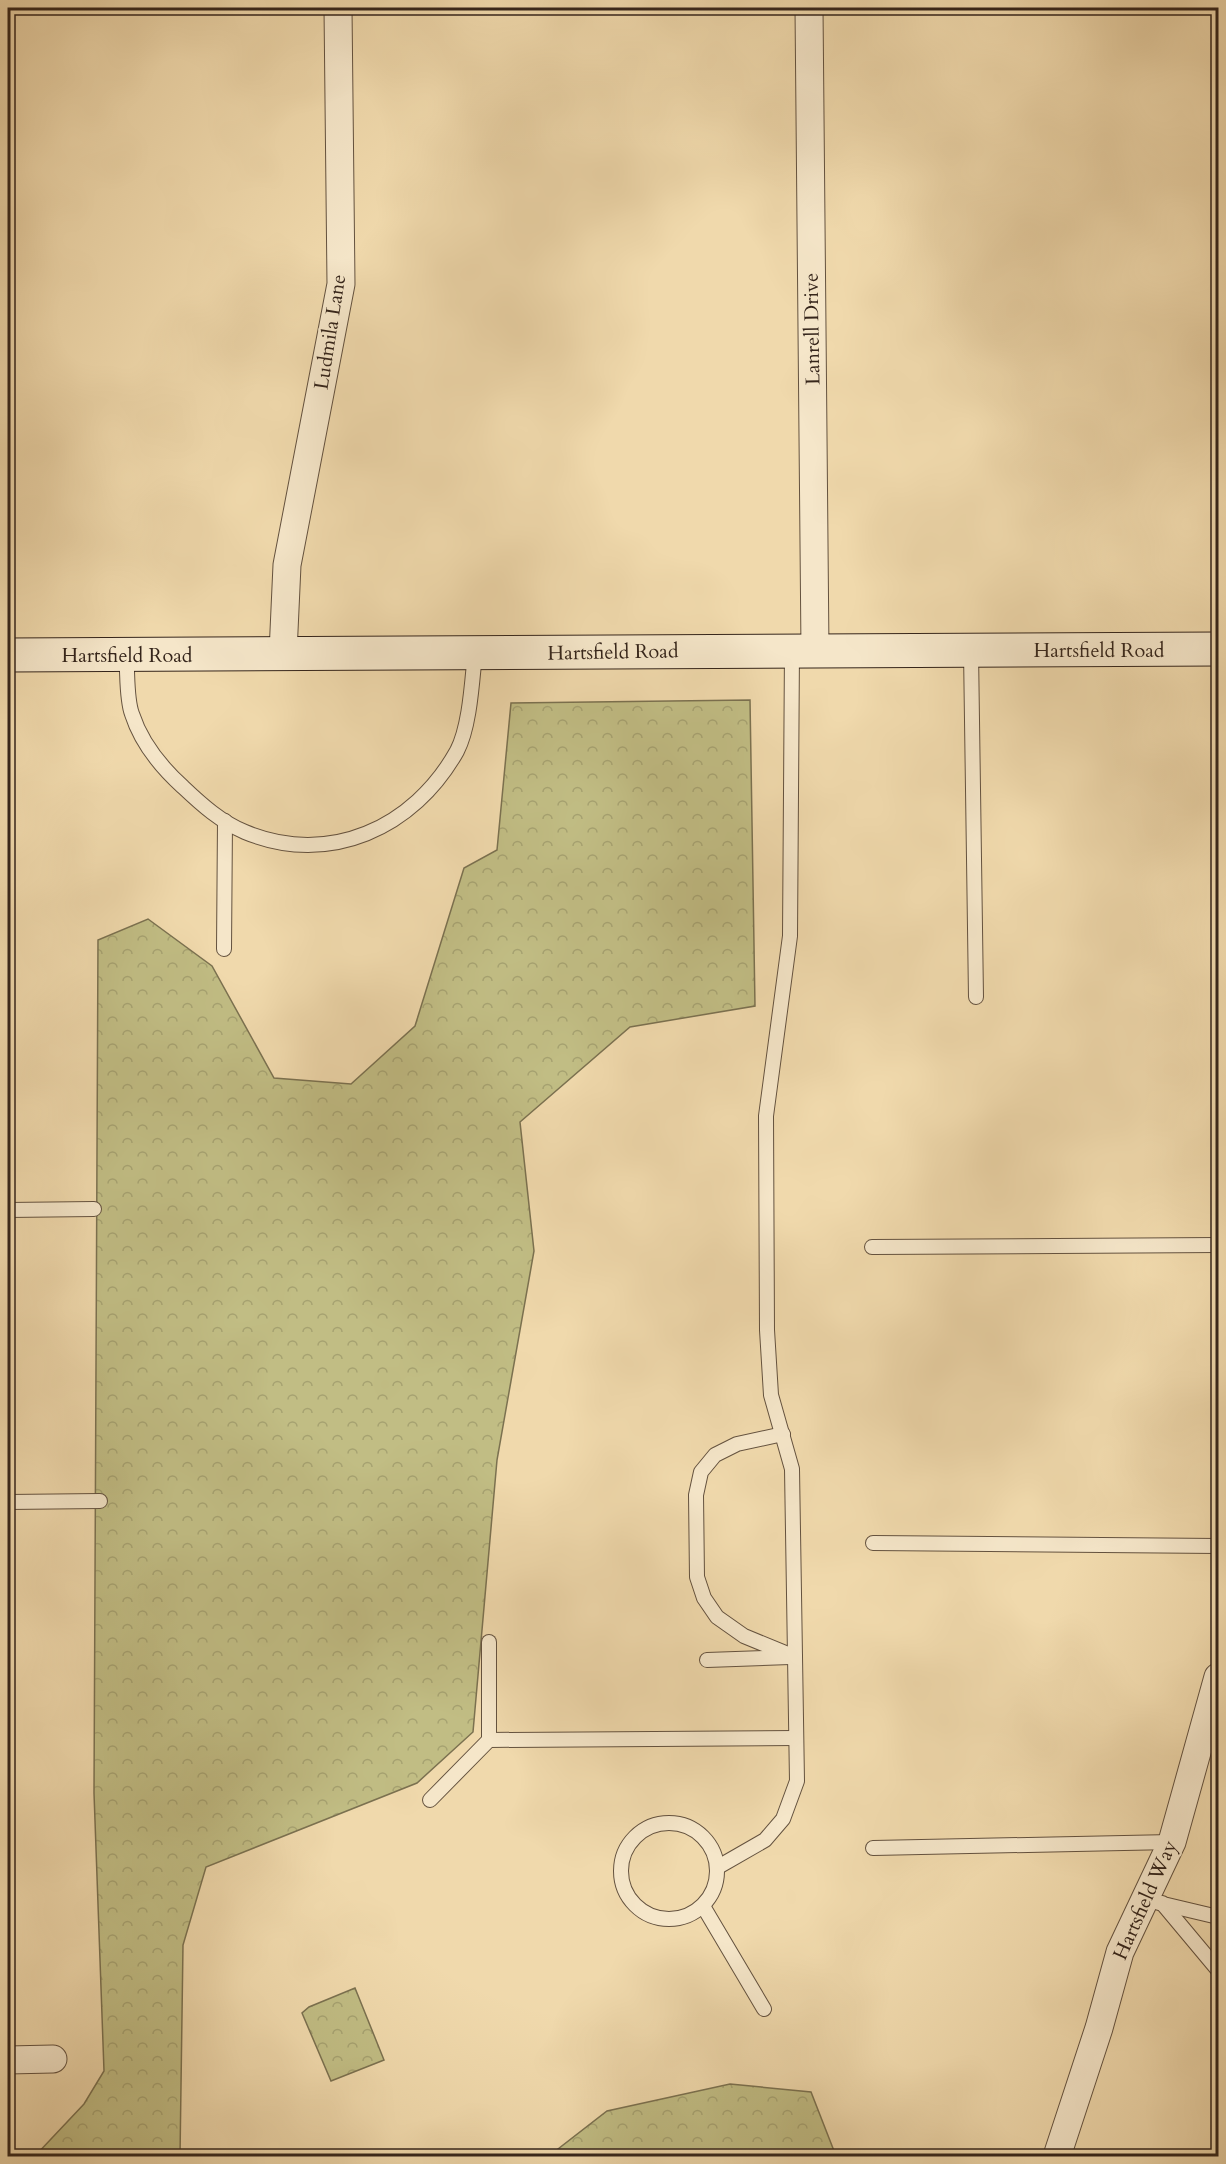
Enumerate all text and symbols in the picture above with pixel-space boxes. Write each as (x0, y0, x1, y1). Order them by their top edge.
street label: Ludmila Lane (308, 272, 352, 392)
street label: Lanrell Drive (798, 273, 826, 385)
street label: Hartsfield Road (547, 637, 679, 667)
street label: Hartsfield Road (1033, 637, 1165, 664)
street label: Hartsfield Road (61, 642, 193, 669)
street label: Hartsfield Way (1107, 1835, 1184, 1964)

